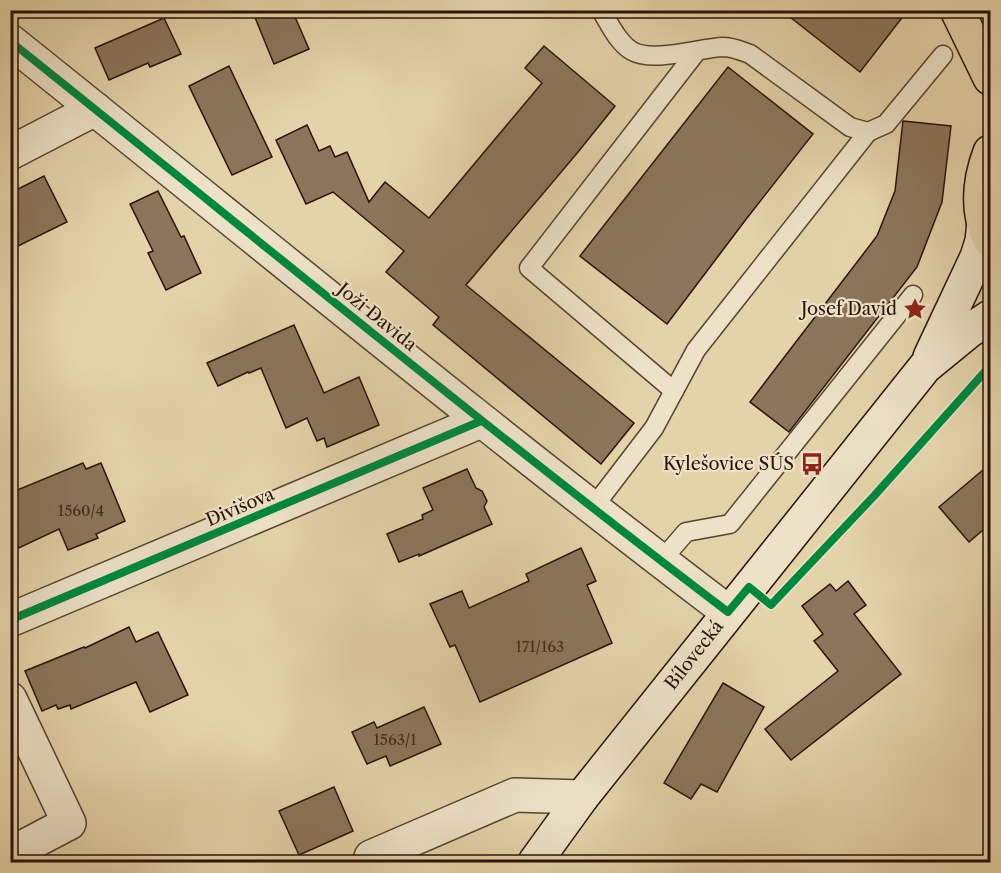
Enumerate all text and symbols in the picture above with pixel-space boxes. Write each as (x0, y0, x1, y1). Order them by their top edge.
street label: Joži Davida (330, 276, 422, 356)
place icon: Josef David (902, 296, 928, 322)
place label: Josef David (798, 298, 897, 320)
bus stop icon: Kylešovice SÚS (799, 451, 825, 477)
place label: Kylešovice SÚS (663, 452, 794, 475)
street label: Divišova (202, 483, 278, 531)
house number: 1560/4 (58, 501, 104, 520)
street label: Bílovecká (660, 615, 728, 694)
house number: 171/163 (516, 637, 564, 656)
house number: 1563/1 (373, 730, 417, 749)

